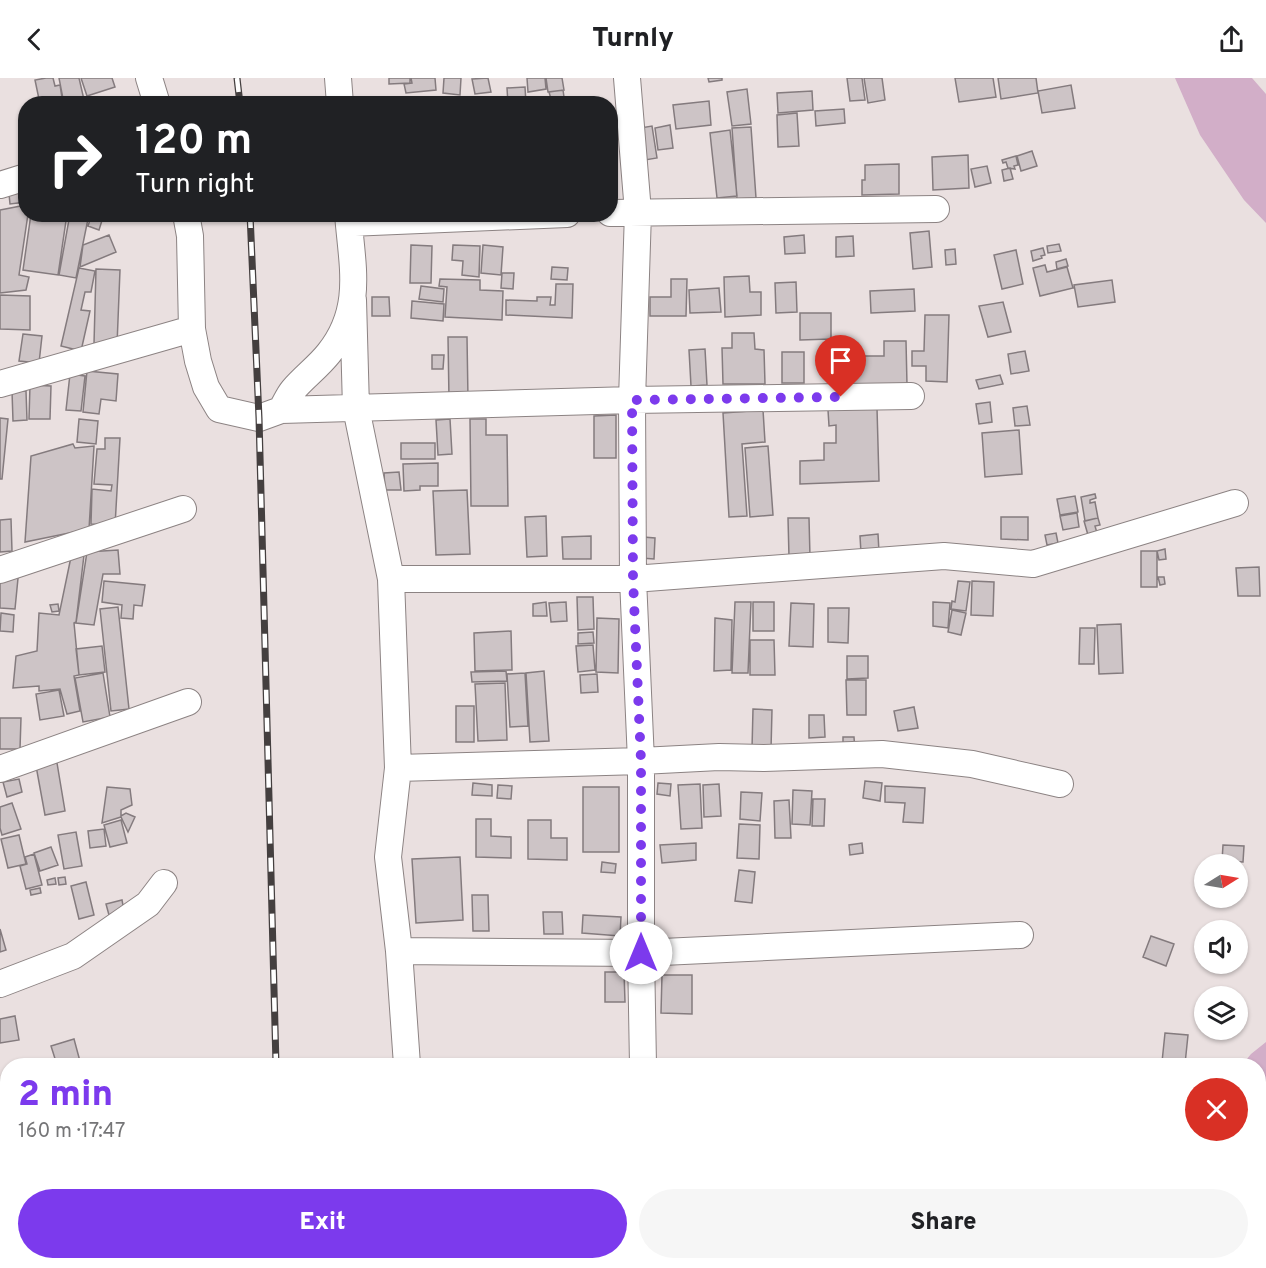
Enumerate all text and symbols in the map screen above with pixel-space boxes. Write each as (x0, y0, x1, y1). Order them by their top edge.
text: Turnly (592, 22, 674, 56)
icon: back (18, 23, 51, 56)
icon: share (1215, 23, 1248, 56)
text: 120 m (135, 116, 252, 169)
icon: right (36, 120, 114, 198)
text: Turn right (135, 168, 254, 202)
pin (815, 335, 866, 397)
icon: arrive (824, 344, 857, 377)
north arrow (1194, 854, 1248, 908)
map controls (1194, 854, 1248, 1040)
button: sound (1194, 920, 1248, 974)
position arrow (609, 921, 673, 985)
button: layers (1194, 986, 1248, 1040)
text: 2 min (18, 1073, 113, 1119)
button: close (1185, 1078, 1248, 1141)
text: 160 m · 17:47 (18, 1119, 125, 1145)
button: Exit (18, 1189, 627, 1258)
button: Share (639, 1189, 1248, 1258)

